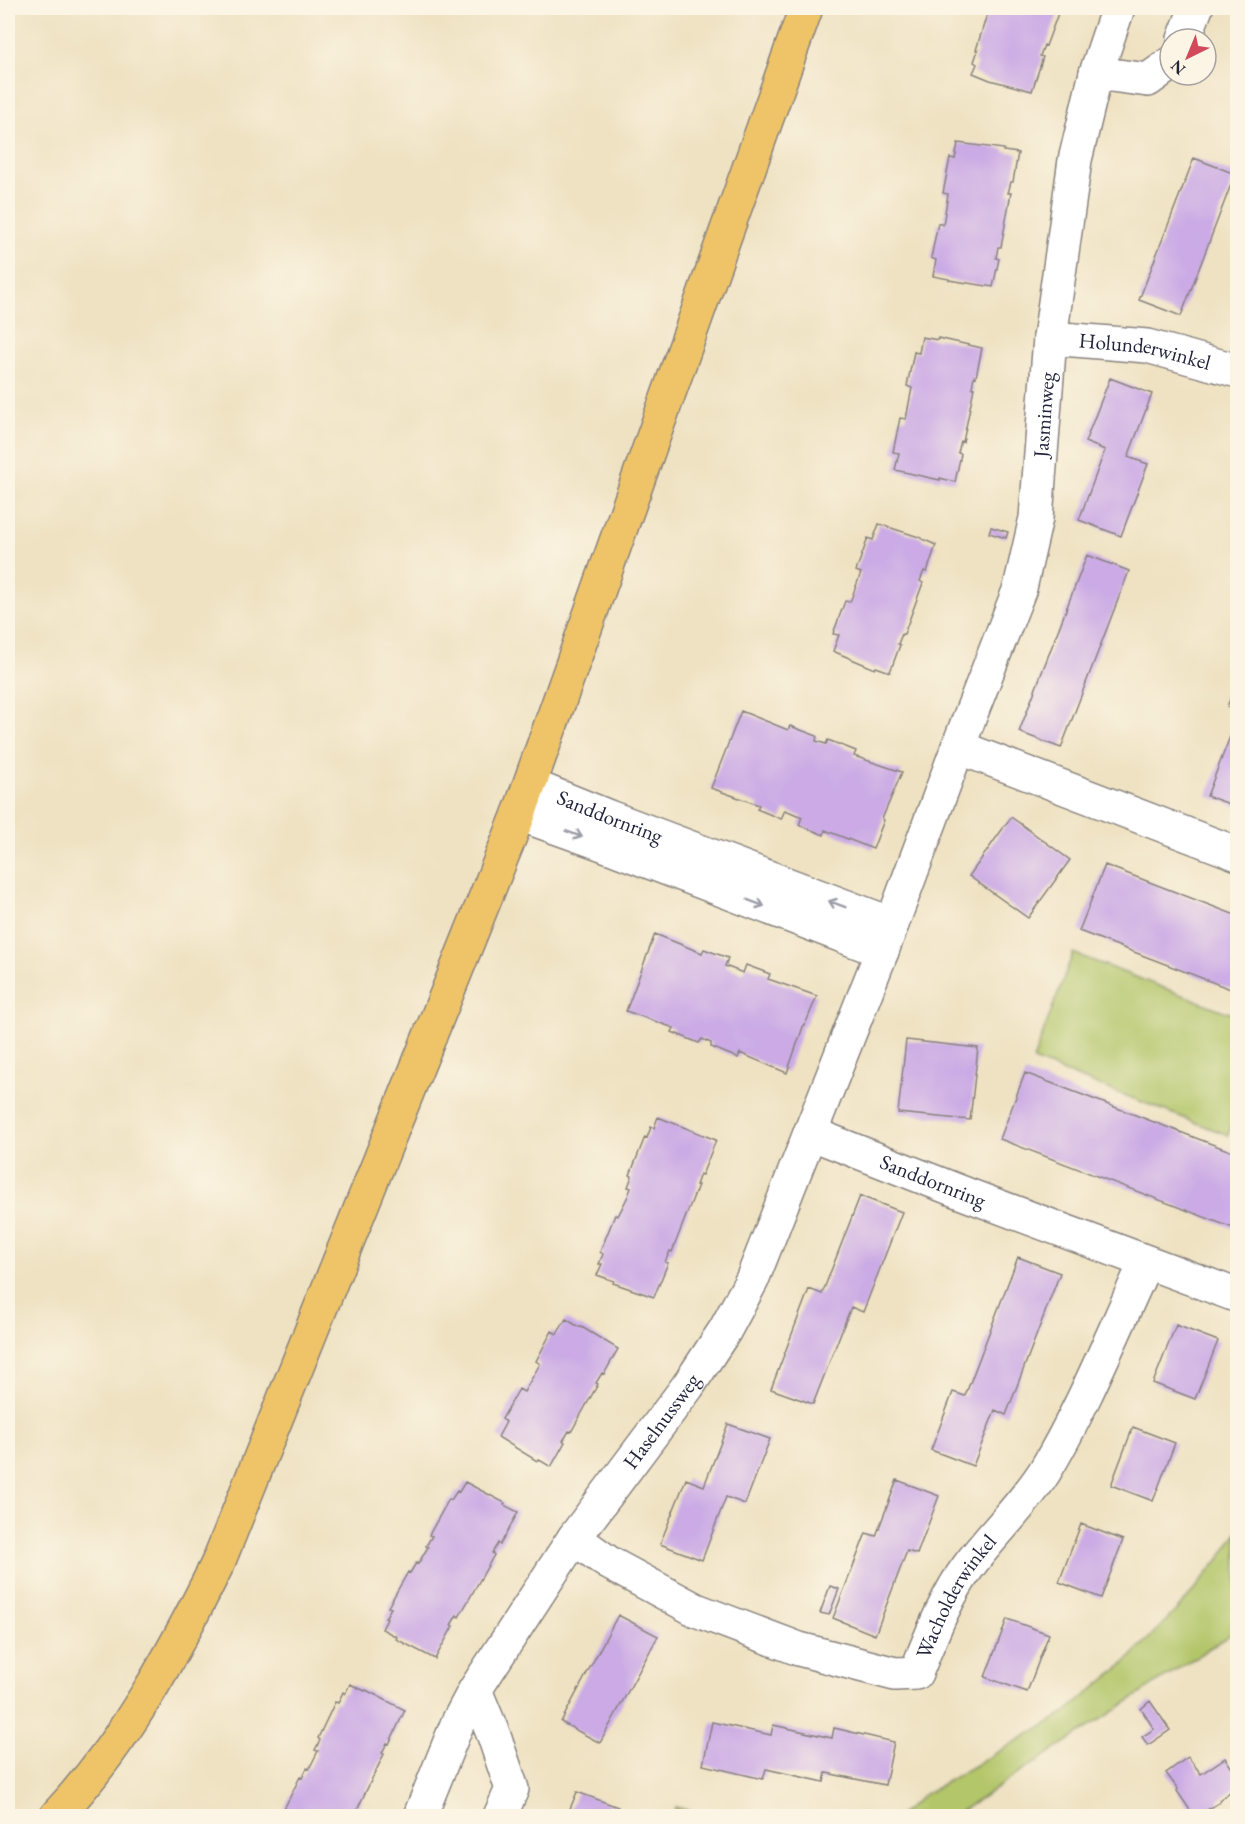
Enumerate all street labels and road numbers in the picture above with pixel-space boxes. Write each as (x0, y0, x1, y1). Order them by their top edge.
street label: Holunderwinkel (1078, 326, 1214, 376)
street label: Jasminweg (1027, 370, 1060, 460)
street label: Sanddornring (553, 783, 668, 849)
street label: Sanddornring (876, 1148, 991, 1214)
street label: Haselnussweg (617, 1367, 706, 1474)
street label: Wacholderwinkel (909, 1528, 1002, 1662)

